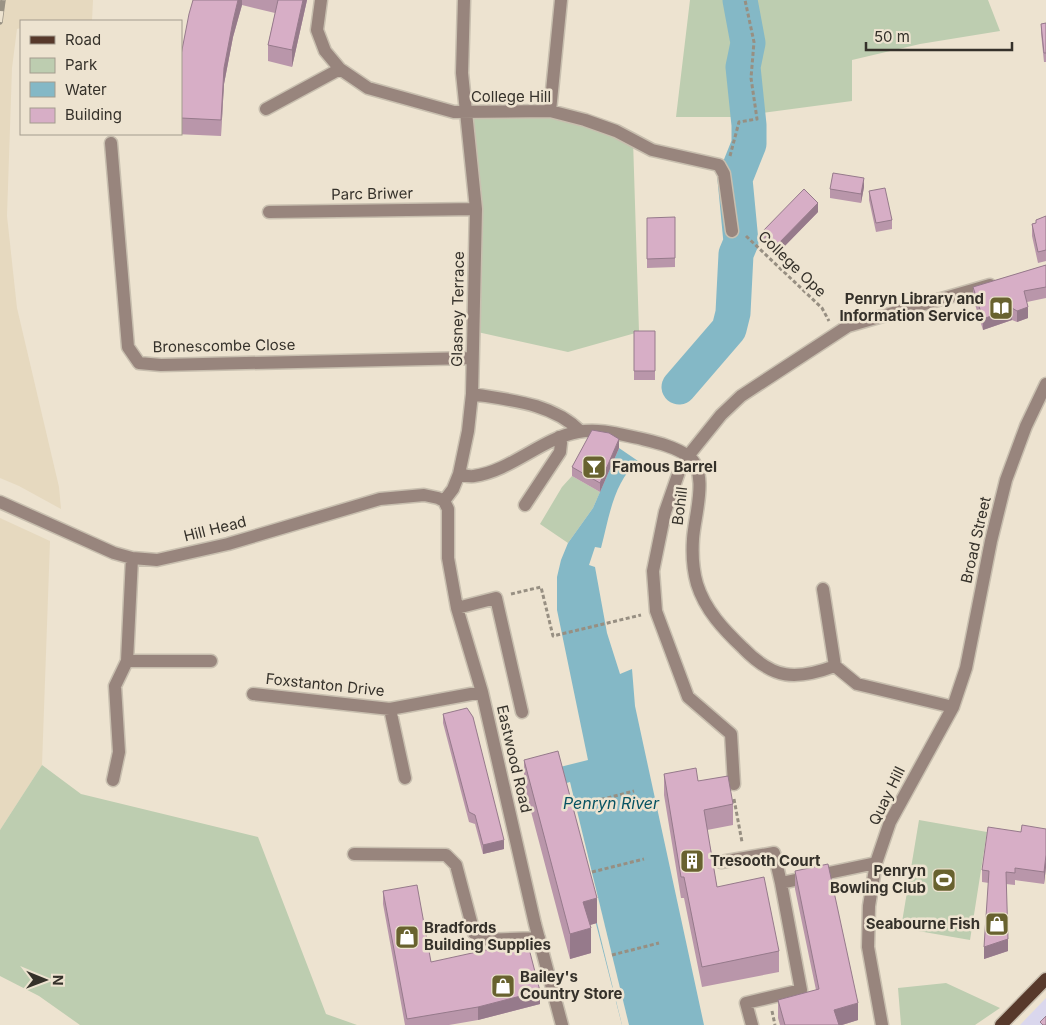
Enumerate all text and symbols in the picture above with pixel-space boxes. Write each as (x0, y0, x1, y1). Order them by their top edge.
legend (20, 20, 182, 135)
scale bar (866, 20, 1012, 52)
text: 50 m (874, 27, 910, 46)
text: Road (65, 30, 101, 49)
text: Park (65, 55, 98, 74)
text: Water (65, 80, 107, 99)
street label: College Hill (471, 87, 551, 106)
text: Building (65, 105, 122, 124)
street label: Parc Briwer (331, 183, 413, 204)
street label: College Ope (754, 226, 830, 301)
street label: Glasney Terrace (447, 251, 468, 367)
place label: Penryn Library and Information Service (839, 289, 984, 325)
library icon: Penryn Library and Information Service (988, 295, 1014, 321)
street label: Bronescombe Close (152, 335, 296, 356)
bar icon: Famous Barrel (581, 454, 607, 480)
place label: Famous Barrel (612, 457, 717, 476)
street label: Bohill (668, 486, 691, 526)
street label: Broad Street (956, 495, 995, 585)
street label: Hill Head (182, 512, 248, 545)
street label: Foxstanton Drive (265, 669, 385, 700)
street label: Eastwood Road (493, 703, 536, 815)
street label: Quay Hill (864, 763, 909, 828)
water label: Penryn River (563, 793, 660, 813)
building icon: Tresooth Court (679, 848, 705, 874)
place label: Tresooth Court (710, 851, 821, 870)
place label: Penryn Bowling Club (830, 861, 926, 897)
sports icon: Penryn Bowling Club (931, 867, 957, 893)
shop icon: Seabourne Fish (984, 911, 1010, 937)
place label: Seabourne Fish (866, 914, 980, 933)
place label: Bradfords Building Supplies (424, 918, 551, 954)
shop icon: Bradfords Building Supplies (394, 924, 420, 950)
north arrow (20, 955, 70, 1005)
place label: Bailey's Country Store (520, 967, 623, 1003)
shop icon: Bailey's Country Store (490, 973, 516, 999)
text: N (50, 975, 67, 986)

